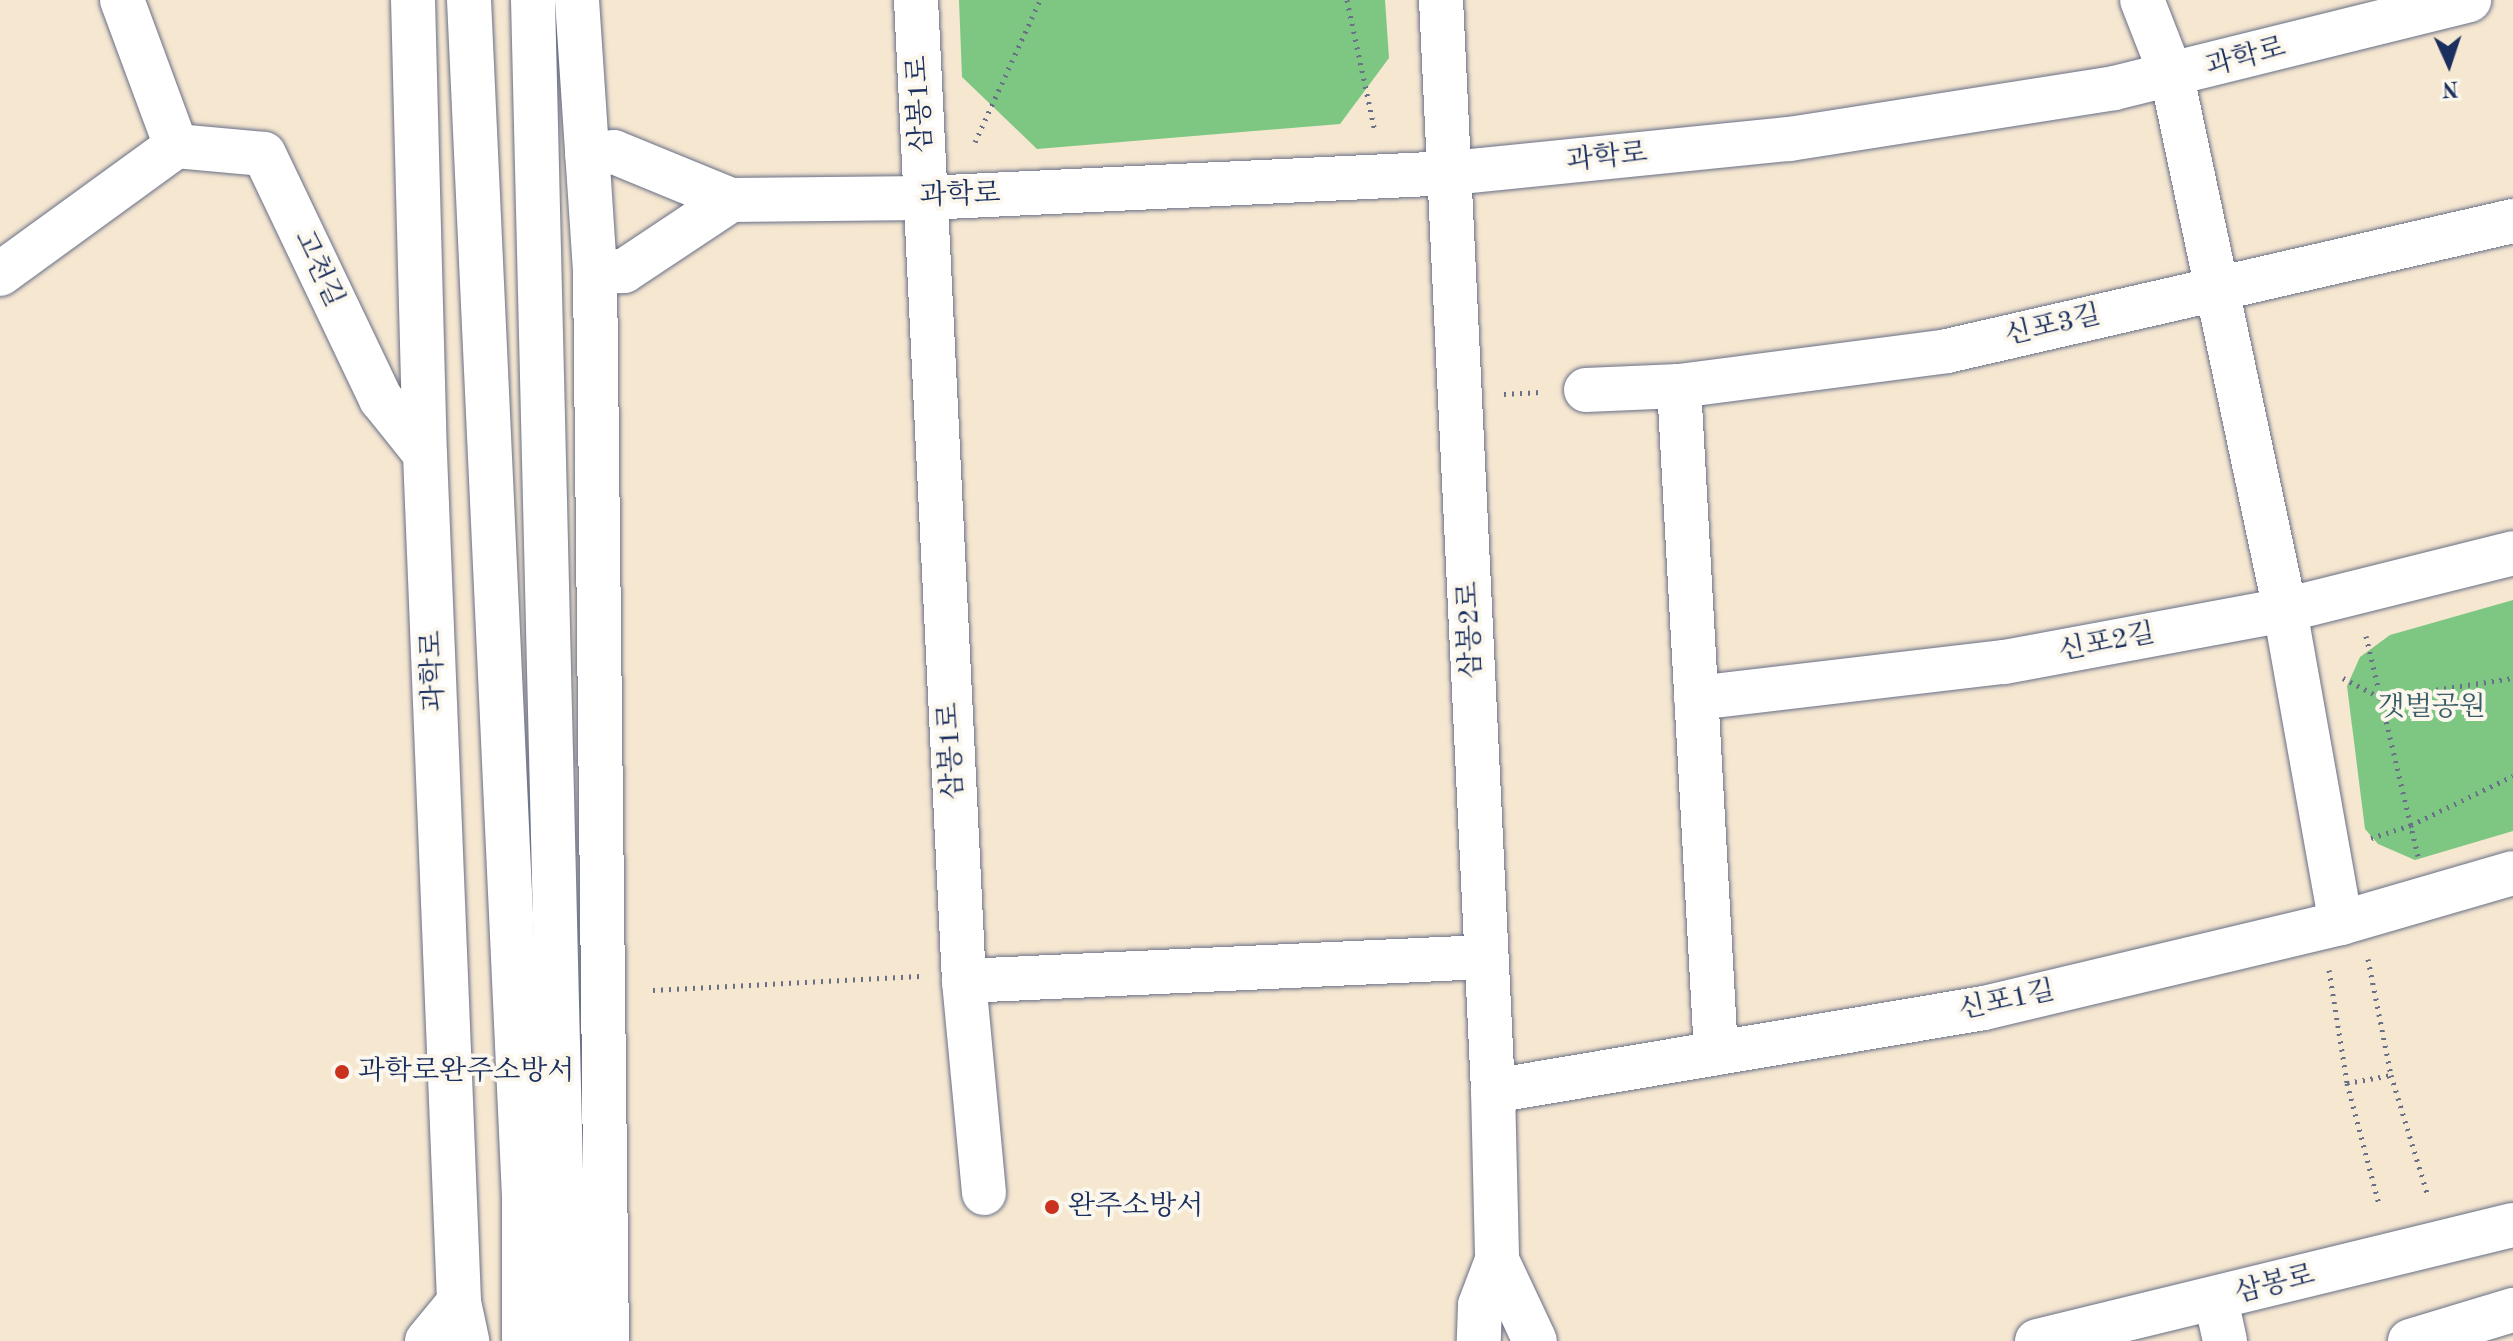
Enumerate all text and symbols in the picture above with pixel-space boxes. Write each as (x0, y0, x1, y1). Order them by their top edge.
north arrow (2409, 24, 2489, 104)
street label: 과학로 (2202, 31, 2290, 85)
street label: 삼봉1로 (902, 54, 940, 154)
text: N (2441, 77, 2459, 99)
street label: 과학로 (1565, 137, 1649, 179)
street label: 과학로 (919, 178, 1001, 214)
street label: 고천길 (286, 225, 350, 313)
street label: 신포3길 (2002, 299, 2104, 353)
street label: 삼봉2로 (1453, 581, 1489, 679)
street label: 신포2길 (2056, 617, 2158, 669)
street label: 과학로 (416, 630, 452, 712)
park label: 갯벌공원 (2378, 691, 2486, 725)
street label: 삼봉1로 (933, 701, 971, 801)
street label: 신포1길 (1956, 974, 2058, 1028)
place label: 과학로완주소방서 (358, 1055, 574, 1089)
marker: 과학로완주소방서 (333, 1063, 351, 1081)
place label: 완주소방서 (1068, 1190, 1203, 1224)
marker: 완주소방서 (1043, 1198, 1061, 1216)
street label: 삼봉로 (2232, 1259, 2318, 1311)

